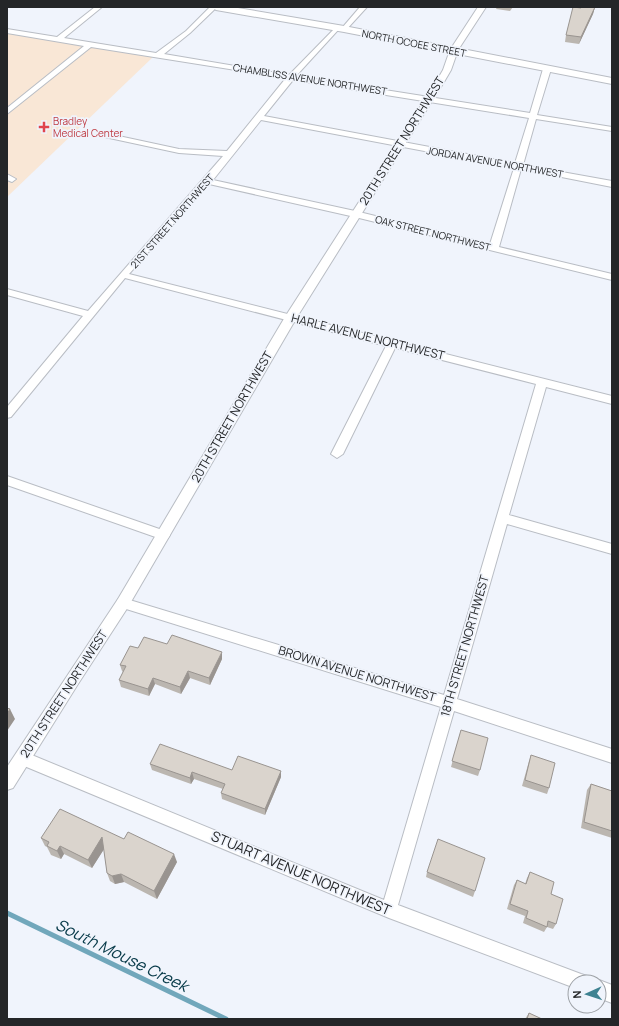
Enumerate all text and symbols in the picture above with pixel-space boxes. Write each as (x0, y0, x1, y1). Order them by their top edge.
street label: NORTH OCOEE STREET (361, 26, 467, 60)
street label: CHAMBLISS AVENUE NORTHWEST (232, 60, 388, 98)
street label: 20TH STREET NORTHWEST (355, 72, 449, 208)
place label: Bradley Medical Center (53, 114, 123, 140)
marker: Bradley Medical Center (38, 121, 50, 133)
street label: JORDAN AVENUE NORTHWEST (425, 143, 565, 181)
street label: 21ST STREET NORTHWEST (127, 171, 217, 271)
street label: OAK STREET NORTHWEST (374, 212, 492, 254)
street label: HARLE AVENUE NORTHWEST (290, 309, 447, 364)
street label: 20TH STREET NORTHWEST (187, 347, 277, 486)
street label: 18TH STREET NORTHWEST (436, 572, 493, 719)
street label: 20TH STREET NORTHWEST (16, 626, 112, 761)
street label: BROWN AVENUE NORTHWEST (276, 641, 439, 706)
street label: STUART AVENUE NORTHWEST (208, 826, 395, 919)
water label: South Mouse Creek (52, 913, 194, 998)
north arrow (567, 974, 607, 1014)
text: N (569, 990, 584, 999)

